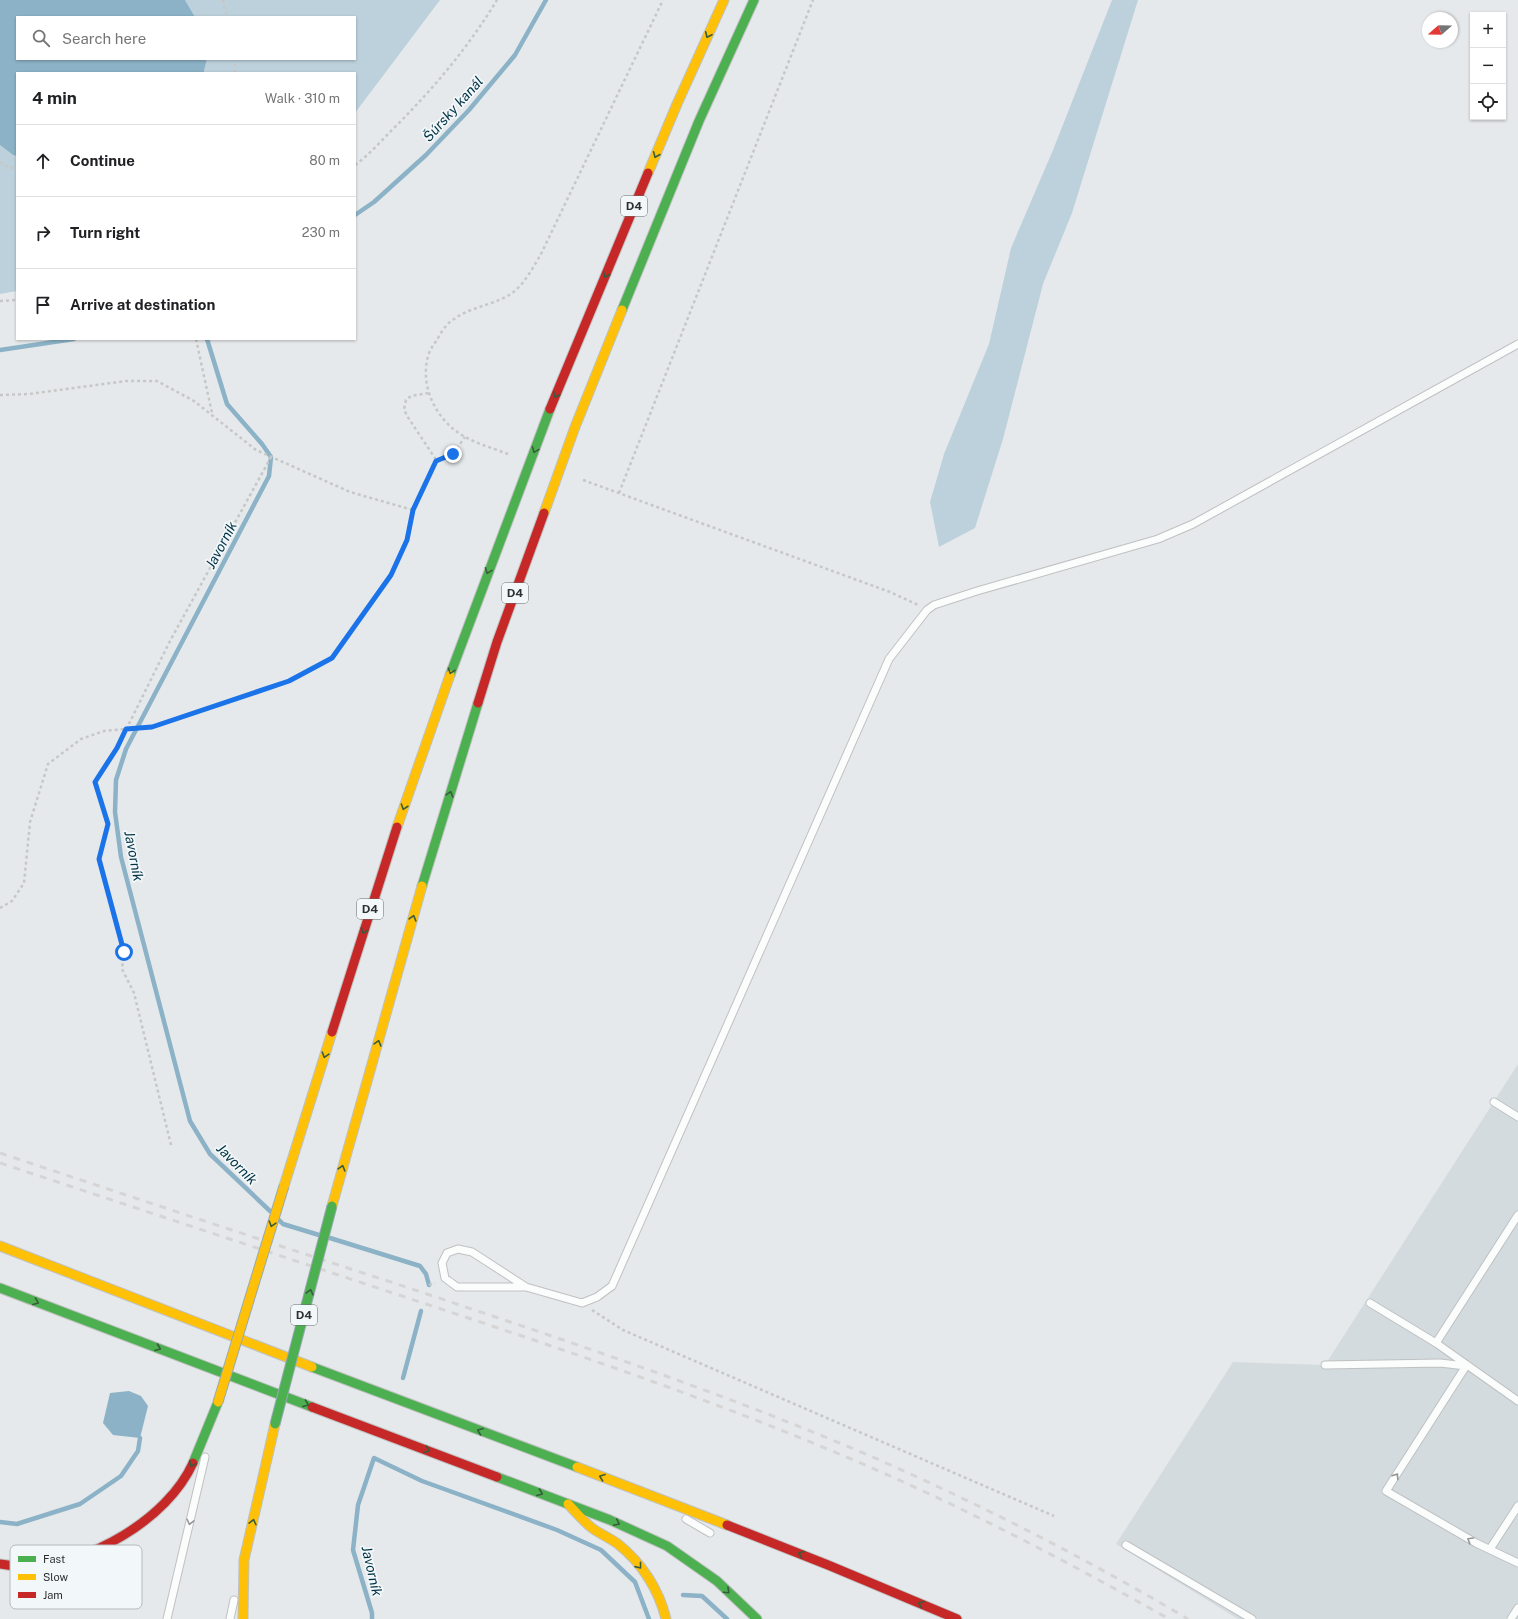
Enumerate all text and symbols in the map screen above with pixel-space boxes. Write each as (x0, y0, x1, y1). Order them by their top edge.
north arrow (1422, 12, 1458, 48)
map controls (1470, 12, 1506, 120)
button: + (1470, 12, 1506, 48)
search box (16, 16, 356, 60)
icon: search (30, 27, 52, 49)
text: Search here (62, 30, 146, 47)
one-way arrow (705, 31, 713, 39)
button: − (1470, 48, 1506, 84)
water label: Šúrsky kanál (419, 73, 486, 145)
button: locate (1470, 84, 1506, 120)
text: 4 min (32, 88, 77, 108)
text: Walk · 310 m (265, 91, 340, 106)
icon: ahead (32, 150, 54, 172)
one-way arrow (652, 151, 660, 158)
text: Continue (70, 152, 135, 169)
text: 80 m (309, 153, 340, 168)
road number: D4 (621, 196, 647, 216)
icon: right (32, 222, 54, 244)
text: Turn right (70, 224, 140, 241)
text: 230 m (302, 225, 340, 240)
one-way arrow (603, 270, 611, 278)
icon: arrive (32, 294, 54, 316)
text: Arrive at destination (70, 296, 215, 313)
one-way arrow (553, 390, 561, 398)
route end (444, 445, 462, 463)
one-way arrow (531, 446, 539, 453)
water label: Javorník (202, 518, 240, 571)
one-way arrow (485, 568, 493, 575)
road number: D4 (502, 583, 528, 603)
one-way arrow (448, 668, 456, 675)
one-way arrow (445, 790, 454, 797)
one-way arrow (400, 804, 409, 811)
water label: Javorník (121, 829, 147, 883)
road number: D4 (357, 899, 383, 919)
one-way arrow (408, 915, 417, 922)
one-way arrow (360, 927, 369, 934)
route start (115, 943, 133, 961)
one-way arrow (373, 1040, 381, 1047)
one-way arrow (321, 1051, 330, 1058)
water label: Javorník (213, 1140, 261, 1188)
one-way arrow (337, 1165, 346, 1172)
one-way arrow (268, 1220, 277, 1227)
one-way arrow (305, 1288, 313, 1295)
one-way arrow (33, 1298, 40, 1306)
road number: D4 (291, 1305, 317, 1325)
one-way arrow (154, 1344, 161, 1352)
one-way arrow (302, 1400, 309, 1408)
one-way arrow (477, 1427, 484, 1435)
one-way arrow (424, 1446, 431, 1454)
one-way arrow (189, 1459, 197, 1467)
one-way arrow (598, 1473, 605, 1481)
one-way arrow (1391, 1473, 1399, 1480)
one-way arrow (537, 1489, 544, 1497)
one-way arrow (613, 1518, 621, 1526)
one-way arrow (187, 1519, 195, 1525)
one-way arrow (248, 1519, 256, 1525)
one-way arrow (1467, 1537, 1474, 1544)
water label: Javorník (358, 1544, 386, 1598)
legend (10, 1545, 142, 1609)
one-way arrow (798, 1551, 805, 1559)
text: Fast (43, 1553, 65, 1565)
one-way arrow (634, 1562, 641, 1569)
text: Slow (43, 1571, 69, 1583)
one-way arrow (722, 1586, 730, 1594)
text: Jam (43, 1589, 63, 1601)
one-way arrow (918, 1600, 925, 1608)

